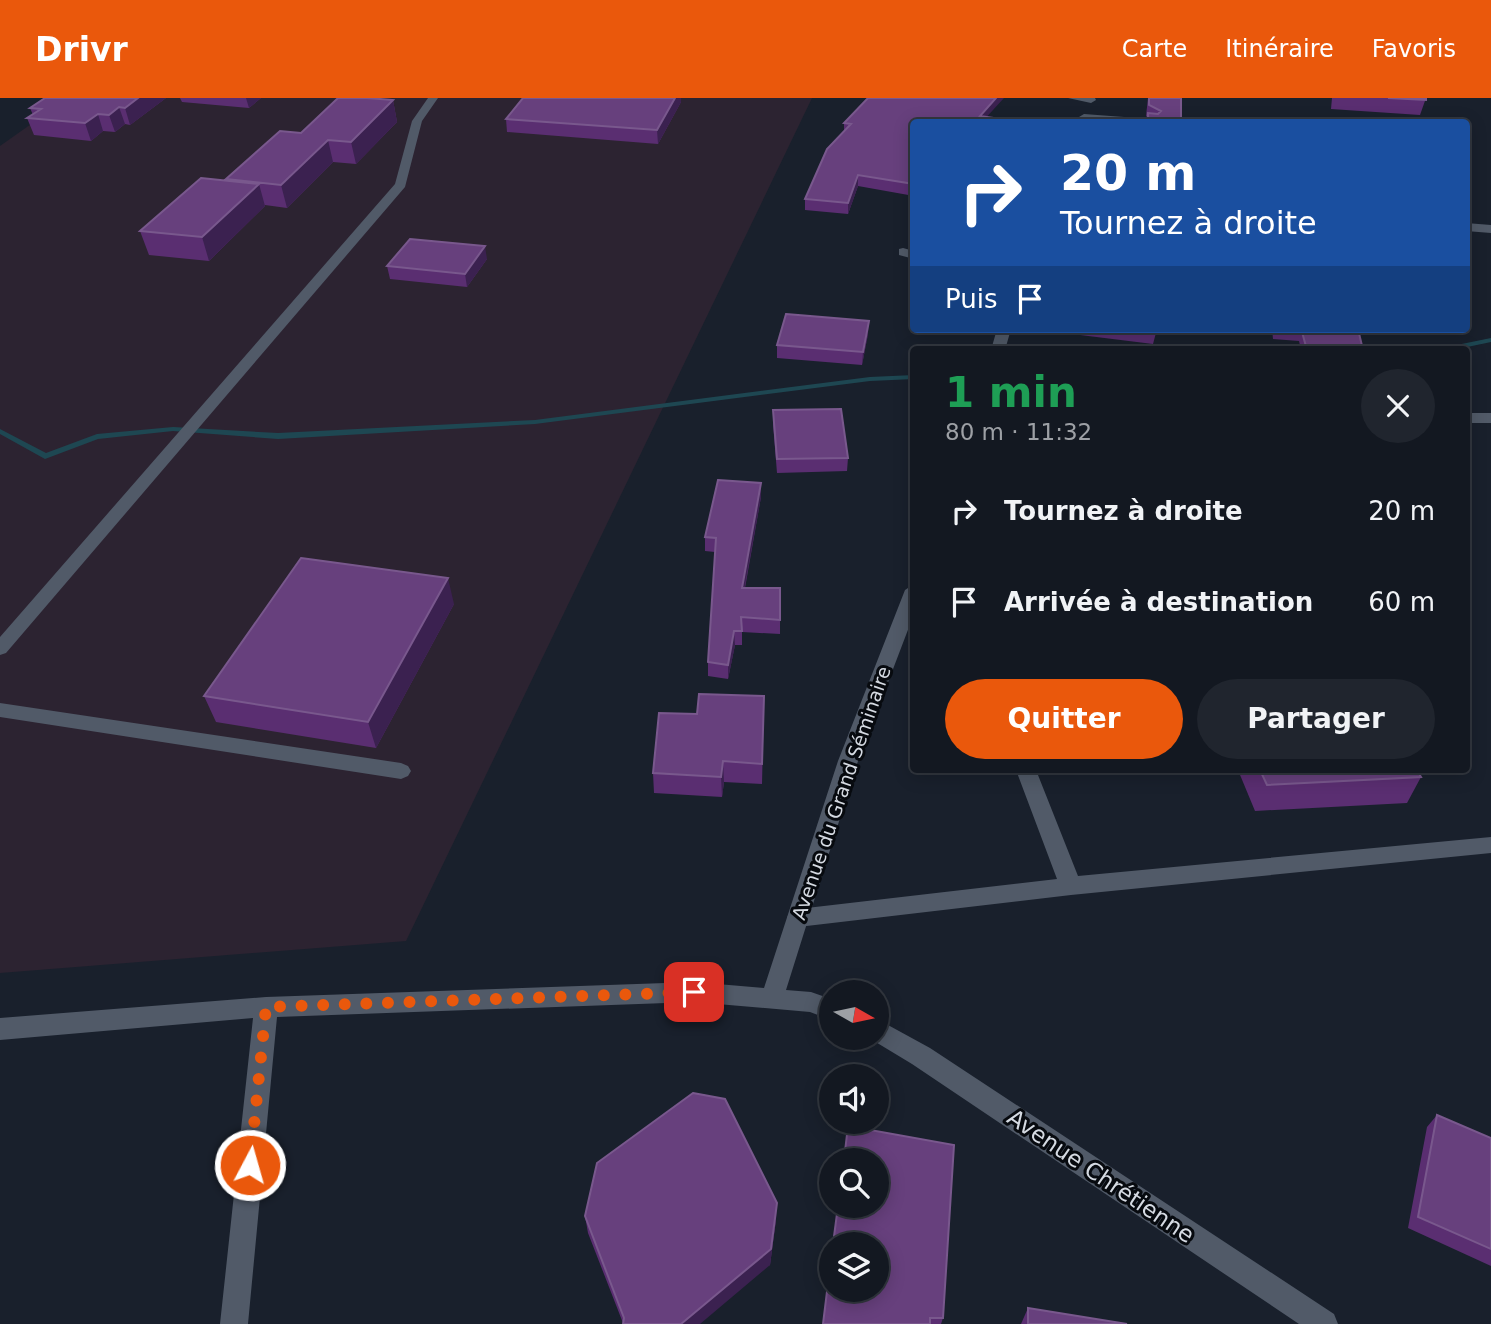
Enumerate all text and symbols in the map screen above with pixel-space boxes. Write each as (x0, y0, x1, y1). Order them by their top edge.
text: Drivr (35, 30, 128, 69)
text: Carte (1122, 35, 1187, 63)
text: Itinéraire (1225, 35, 1334, 63)
text: Favoris (1372, 35, 1456, 63)
text: 20 m (1060, 145, 1196, 202)
icon: right (945, 147, 1036, 238)
text: Tournez à droite (1060, 204, 1317, 242)
icon: arrive (1011, 280, 1049, 318)
text: Puis (945, 284, 997, 314)
text: 1 min (945, 368, 1077, 417)
button: close (1361, 369, 1435, 443)
text: 80 m · 11:32 (945, 419, 1092, 445)
icon: right (945, 492, 983, 530)
text: Tournez à droite (1004, 496, 1243, 526)
text: 20 m (1368, 496, 1435, 526)
icon: arrive (945, 583, 983, 621)
text: Arrivée à destination (1004, 587, 1313, 617)
text: 60 m (1368, 587, 1435, 617)
street label: Avenue du Grand Séminaire (787, 663, 895, 923)
button: Quitter (945, 679, 1183, 759)
button: Partager (1197, 679, 1435, 759)
pin (664, 962, 724, 1022)
icon: arrive (675, 973, 713, 1011)
north arrow (819, 980, 889, 1050)
map controls (819, 980, 889, 1302)
button: sound (819, 1064, 889, 1134)
street label: Avenue Chrétienne (1003, 1104, 1199, 1248)
position arrow (213, 1128, 287, 1202)
button: search (819, 1148, 889, 1218)
button: layers (819, 1232, 889, 1302)

